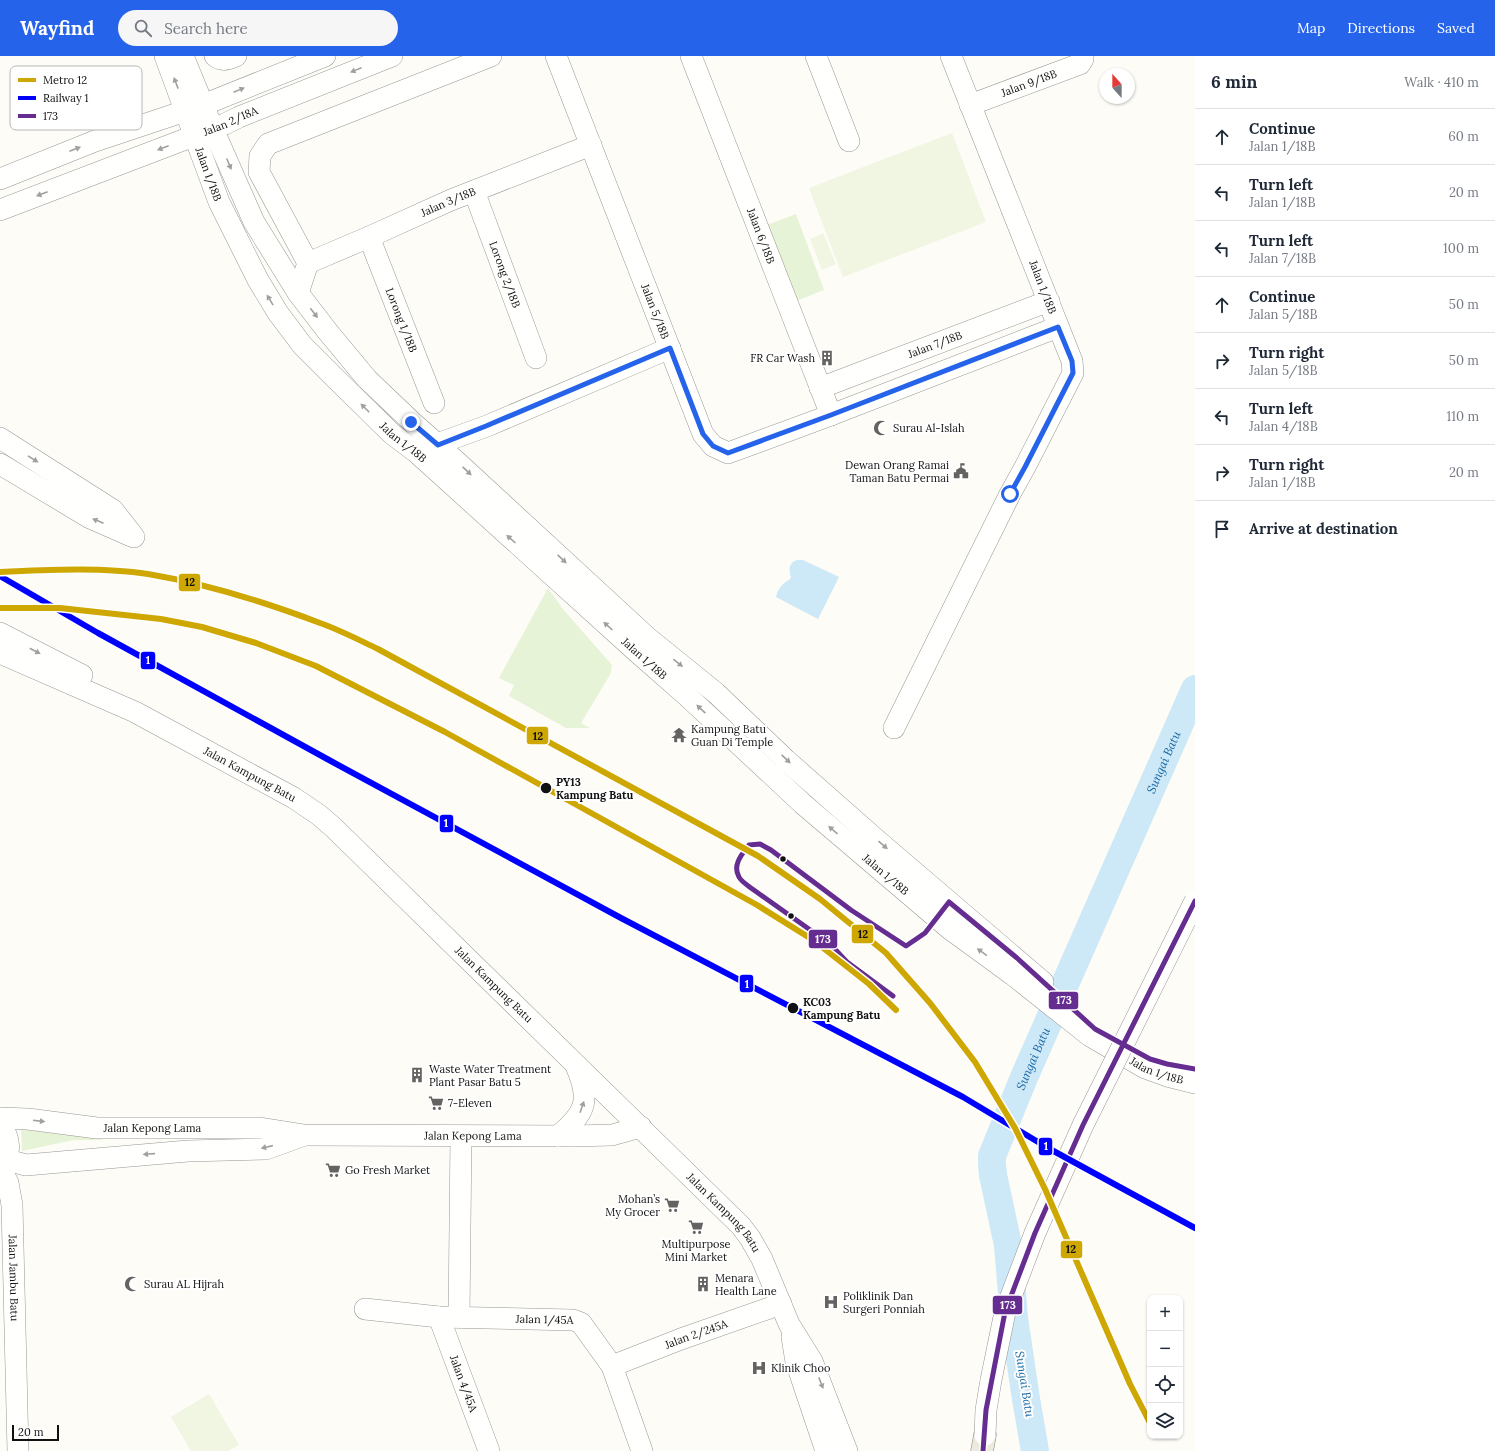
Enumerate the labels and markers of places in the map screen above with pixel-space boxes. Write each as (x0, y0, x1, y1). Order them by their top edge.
building icon: FR Car Wash (818, 349, 836, 367)
place label: FR Car Wash (750, 351, 815, 365)
mosque icon: Surau Al-Islah (872, 419, 890, 437)
place label: Surau Al-Islah (893, 421, 965, 435)
place label: Dewan Orang Ramai Taman Batu Permai (845, 458, 949, 485)
public building icon: Dewan Orang Ramai Taman Batu Permai (952, 462, 970, 480)
place label: Kampung Batu Guan Di Temple (691, 722, 773, 749)
temple icon: Kampung Batu Guan Di Temple (670, 726, 688, 744)
place label: PY13 Kampung Batu (556, 775, 634, 802)
marker: PY13 Kampung Batu (539, 781, 553, 795)
unlabelled marker (778, 854, 788, 864)
unlabelled marker (786, 911, 796, 921)
place label: KC03 Kampung Batu (803, 995, 881, 1022)
marker: KC03 Kampung Batu (786, 1001, 800, 1015)
place label: Waste Water Treatment Plant Pasar Batu 5 (429, 1062, 552, 1089)
building icon: Waste Water Treatment Plant Pasar Batu 5 (408, 1066, 426, 1084)
supermarket icon: 7-Eleven (427, 1094, 445, 1112)
place label: 7-Eleven (448, 1096, 492, 1110)
supermarket icon: Go Fresh Market (324, 1161, 342, 1179)
place label: Go Fresh Market (345, 1163, 431, 1177)
place label: Mohan’s My Grocer (605, 1192, 660, 1219)
supermarket icon: Mohan’s My Grocer (663, 1196, 681, 1214)
supermarket icon: Multipurpose Mini Market (687, 1218, 705, 1236)
place label: Multipurpose Mini Market (662, 1237, 731, 1264)
place label: Menara Health Lane (715, 1271, 777, 1298)
mosque icon: Surau AL Hijrah (123, 1275, 141, 1293)
building icon: Menara Health Lane (694, 1275, 712, 1293)
place label: Surau AL Hijrah (144, 1277, 224, 1291)
place label: Poliklinik Dan Surgeri Ponniah (843, 1289, 925, 1316)
hospital icon: Poliklinik Dan Surgeri Ponniah (822, 1293, 840, 1311)
hospital icon: Klinik Choo (750, 1359, 768, 1377)
place label: Klinik Choo (771, 1361, 830, 1375)

